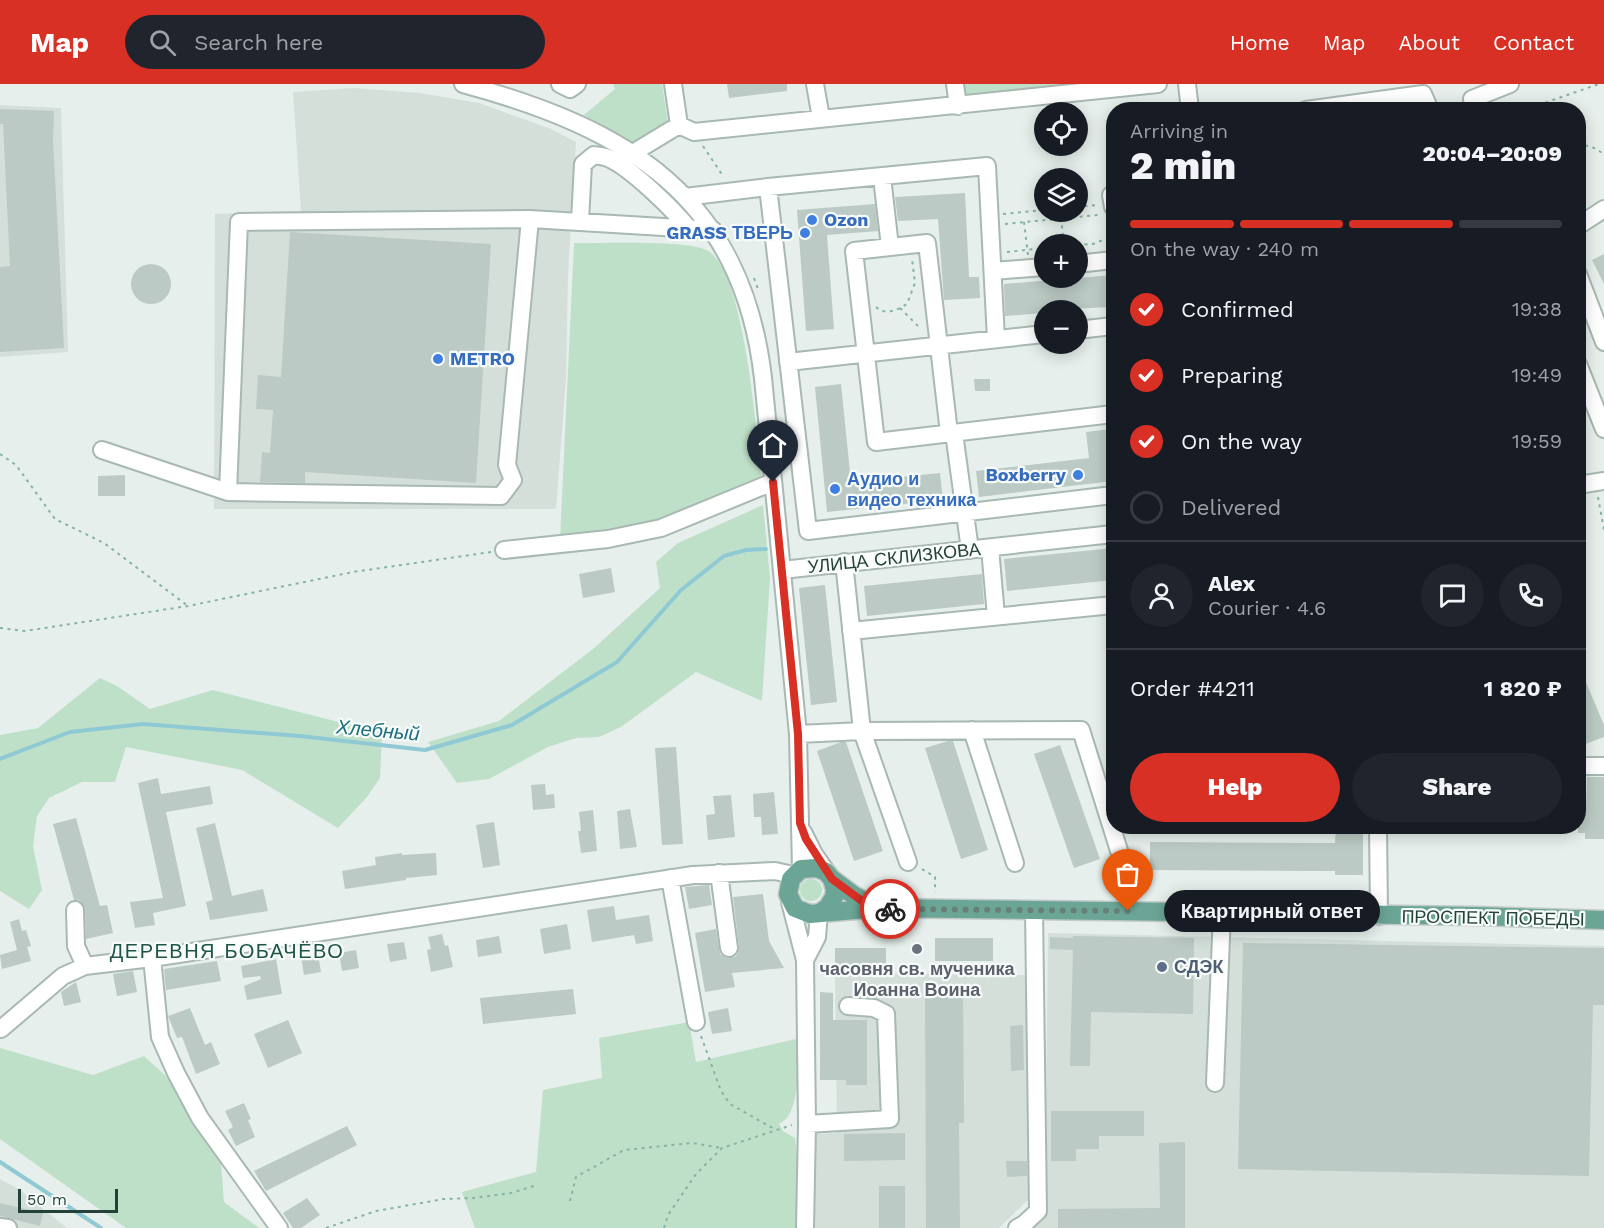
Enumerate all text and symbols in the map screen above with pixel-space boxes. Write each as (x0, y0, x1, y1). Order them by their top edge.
search box (125, 15, 545, 69)
text: Map (30, 26, 89, 59)
icon: search (146, 26, 179, 59)
text: Search here (194, 30, 323, 55)
text: Home (1230, 30, 1290, 55)
text: Map (1323, 30, 1366, 55)
text: About (1399, 30, 1460, 55)
text: Contact (1493, 30, 1574, 55)
map controls (1034, 102, 1088, 354)
button: locate (1034, 102, 1088, 156)
text: Arriving in (1130, 119, 1228, 143)
text: 20:04–20:09 (1422, 141, 1562, 166)
text: 2 min (1130, 143, 1236, 188)
button: layers (1034, 168, 1088, 222)
place label: Ozon (824, 209, 868, 230)
marker: Ozon (805, 213, 819, 227)
place label: GRASS ТВЕРЬ (666, 222, 793, 243)
marker: GRASS ТВЕРЬ (798, 226, 812, 240)
button: + (1034, 234, 1088, 288)
text: On the way · 240 m (1130, 237, 1319, 261)
icon: check (1130, 293, 1163, 326)
text: Confirmed (1181, 297, 1294, 322)
text: 19:38 (1512, 297, 1562, 321)
button: − (1034, 300, 1088, 354)
place label: METRO (450, 348, 515, 369)
marker: METRO (431, 352, 445, 366)
icon: check (1130, 359, 1163, 392)
text: Preparing (1181, 363, 1282, 388)
text: 19:49 (1511, 363, 1562, 387)
pin (747, 420, 798, 482)
icon: check (1130, 425, 1163, 458)
icon: home (756, 429, 789, 462)
text: On the way (1181, 429, 1302, 454)
text: 19:59 (1512, 429, 1562, 453)
place label: Boxberry (985, 464, 1067, 485)
place label: Аудио и видео техника (847, 468, 977, 510)
marker: Boxberry (1071, 468, 1085, 482)
marker: Аудио и видео техника (828, 482, 842, 496)
text: Delivered (1181, 495, 1281, 520)
street label: УЛИЦА СКЛИЗКОВА (806, 538, 981, 577)
button: person (1130, 564, 1193, 627)
button: chat (1421, 564, 1484, 627)
button: phone (1499, 564, 1562, 627)
text: Alex (1208, 571, 1255, 596)
text: Courier · 4.6 (1208, 596, 1326, 620)
text: Order #4211 (1130, 676, 1255, 701)
text: 1 820 ₽ (1484, 676, 1562, 701)
water label: Хлебный (334, 714, 421, 746)
button: Help (1130, 753, 1340, 822)
button: Share (1352, 753, 1562, 822)
pin (1102, 849, 1153, 911)
icon: bag (1111, 858, 1144, 891)
courier (860, 879, 920, 939)
callout: Квартирный ответ (1164, 890, 1380, 932)
icon: bike (874, 893, 907, 926)
text: Квартирный ответ (1181, 899, 1363, 923)
street label: ПРОСПЕКТ ПОБЕДЫ (1401, 905, 1585, 930)
district label: ДЕРЕВНЯ БОБАЧЁВО (110, 939, 344, 963)
marker: часовня св. мученика Иоанна Воина (910, 942, 924, 956)
place label: СДЭК (1174, 956, 1224, 977)
place label: часовня св. мученика Иоанна Воина (819, 958, 1015, 1000)
marker: СДЭК (1155, 960, 1169, 974)
scale bar (18, 1186, 118, 1214)
text: 50 m (27, 1190, 67, 1209)

